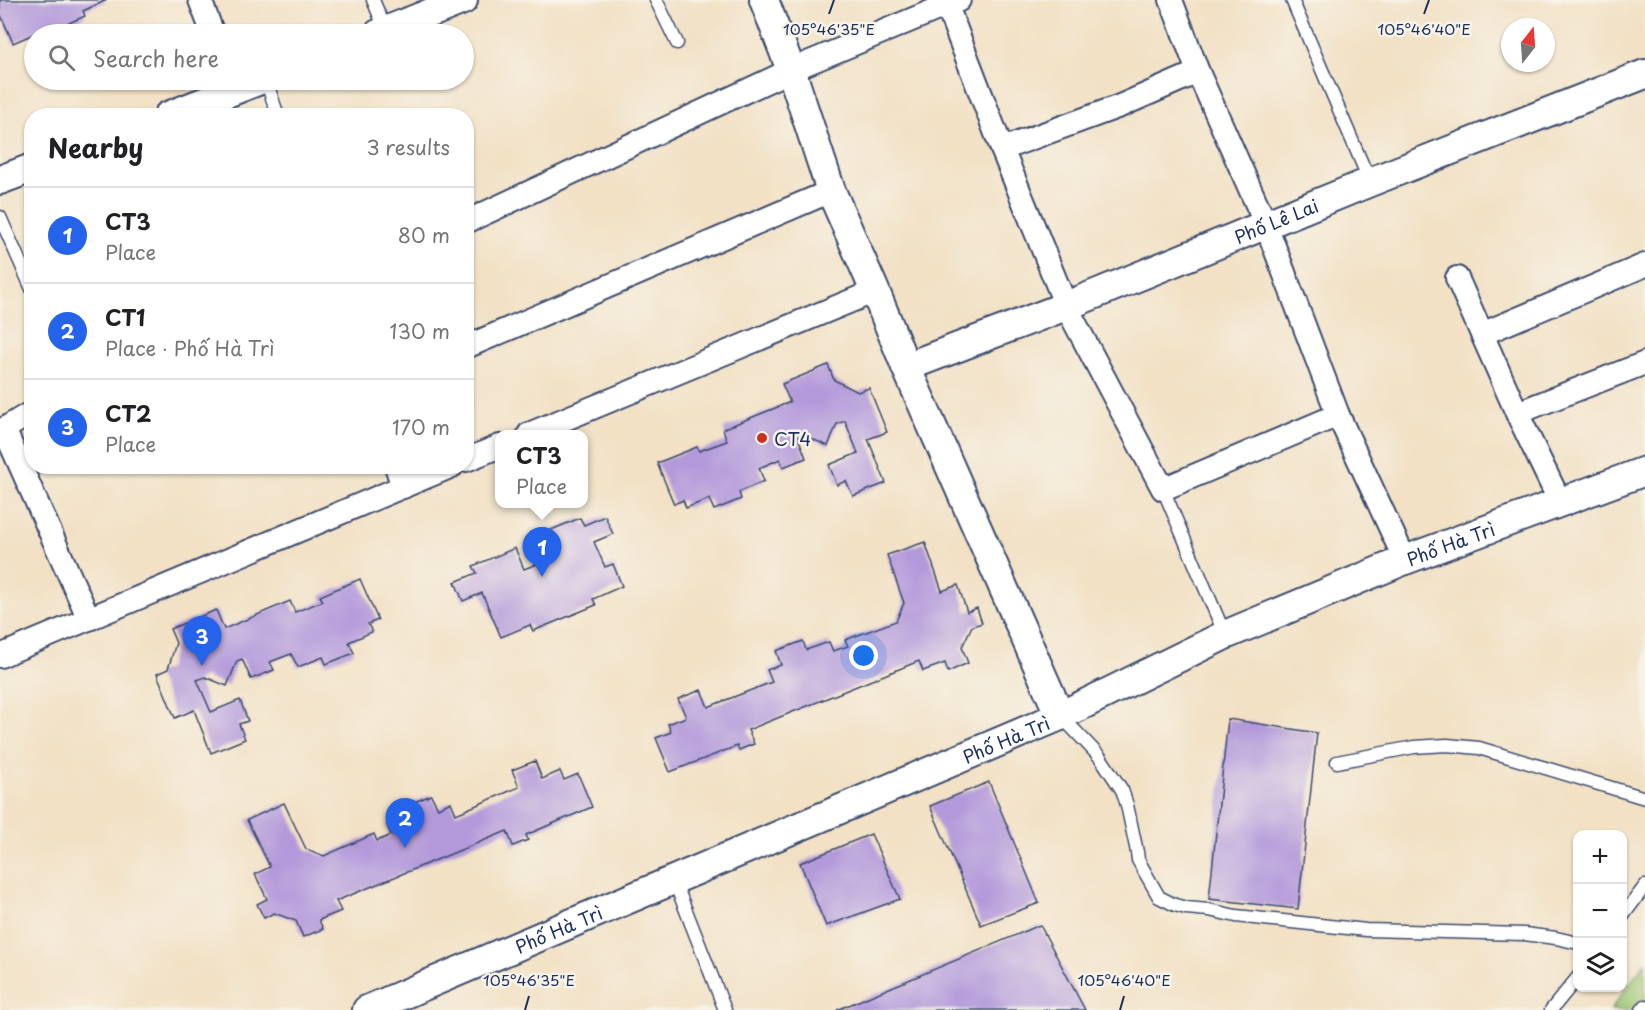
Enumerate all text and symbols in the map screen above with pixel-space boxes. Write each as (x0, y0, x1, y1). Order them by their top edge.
text: 105°46'35"E (783, 17, 875, 40)
text: 105°46'40"E (1377, 17, 1471, 40)
north arrow (1501, 18, 1555, 72)
search box (24, 24, 474, 90)
icon: search (45, 41, 78, 74)
text: Search here (93, 41, 219, 74)
text: Nearby (48, 128, 143, 167)
text: 3 results (367, 132, 450, 162)
street label: Phố Lê Lai (1230, 191, 1322, 250)
text: CT3 (105, 204, 151, 237)
text: 1 (63, 220, 72, 250)
text: 80 m (398, 220, 450, 250)
text: Place (105, 237, 156, 267)
text: CT1 (105, 300, 146, 333)
text: 2 (60, 316, 75, 346)
text: 130 m (390, 316, 450, 346)
text: Place · Phố Hà Trì (105, 333, 275, 363)
text: CT2 (105, 396, 151, 429)
text: 3 (61, 412, 74, 442)
text: 170 m (392, 412, 450, 442)
place label: CT4 (774, 425, 811, 452)
text: Place (105, 429, 156, 459)
popup (495, 430, 588, 508)
marker: CT4 (755, 431, 769, 445)
text: CT3 (516, 438, 562, 471)
text: Place (516, 471, 567, 501)
street label: Phố Hà Trì (1402, 514, 1498, 572)
pin: 1 (522, 528, 562, 577)
pin: 3 (182, 616, 222, 666)
your location (849, 641, 878, 670)
street label: Phố Hà Trì (958, 709, 1054, 769)
pin: 2 (386, 798, 424, 848)
map controls (1573, 830, 1627, 992)
button: + (1573, 830, 1627, 884)
button: − (1573, 884, 1627, 938)
street label: Phố Hà Trì (511, 898, 606, 959)
button: layers (1573, 938, 1627, 992)
text: 105°46'35"E (483, 968, 575, 991)
text: 105°46'40"E (1077, 968, 1171, 991)

